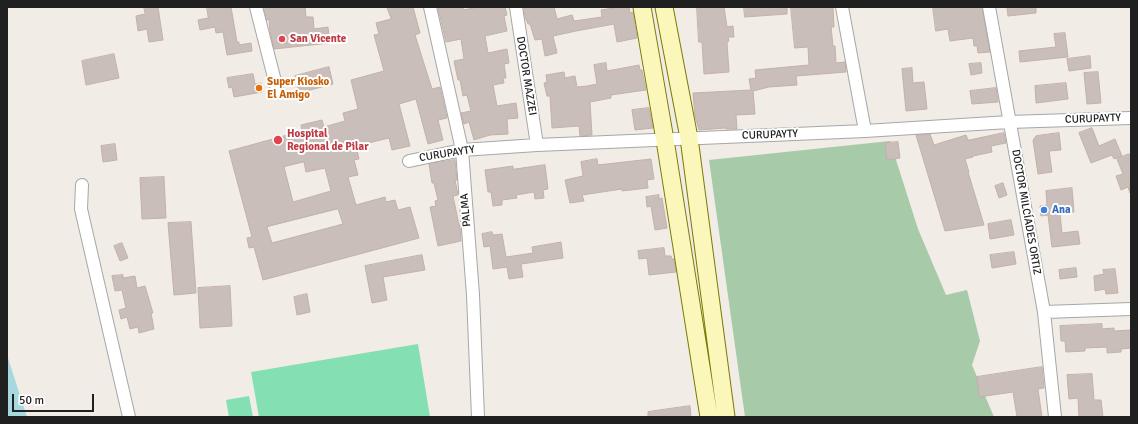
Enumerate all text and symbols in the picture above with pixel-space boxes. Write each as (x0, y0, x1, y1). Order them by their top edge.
place label: San Vicente (290, 32, 346, 46)
marker: San Vicente (277, 34, 287, 44)
street label: DOCTOR MAZZEI (513, 36, 539, 116)
place label: Super Kiosko El Amigo (267, 75, 329, 101)
marker: Super Kiosko El Amigo (254, 83, 264, 93)
street label: CURUPAYTY (1065, 111, 1121, 127)
place label: Hospital Regional de Pilar (287, 127, 369, 153)
street label: CURUPAYTY (742, 127, 798, 143)
marker: Hospital Regional de Pilar (272, 134, 284, 146)
street label: CURUPAYTY (418, 143, 476, 165)
street label: DOCTOR MILCÍADES ORTIZ (1008, 148, 1044, 276)
street label: PALMA (458, 193, 474, 227)
place label: Ana (1052, 203, 1071, 217)
marker: Ana (1039, 205, 1049, 215)
scale bar (14, 386, 96, 412)
text: 50 m (19, 393, 44, 408)

